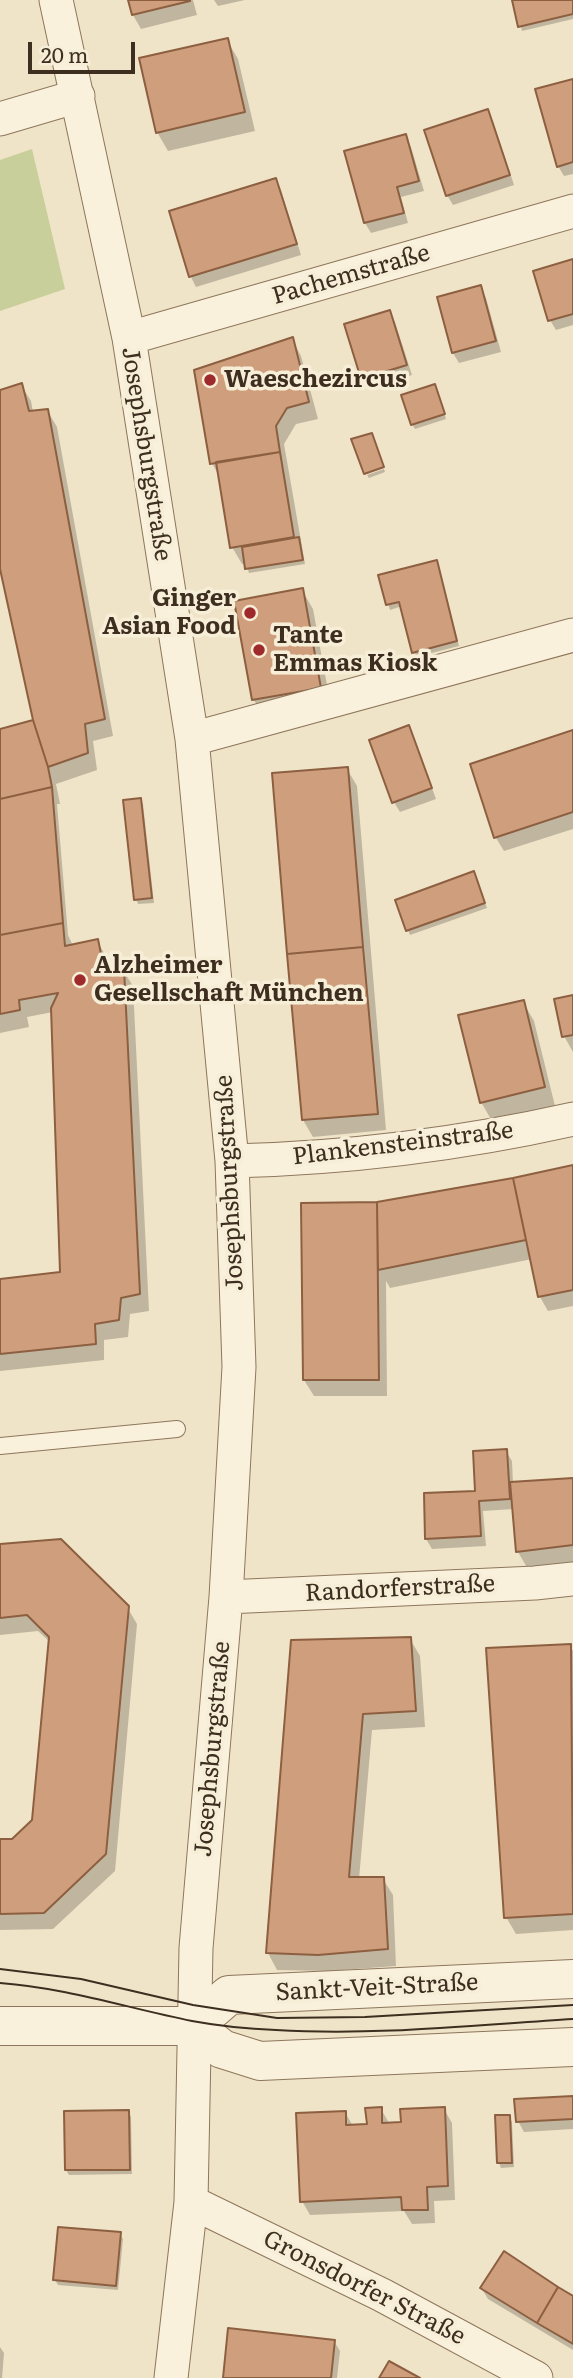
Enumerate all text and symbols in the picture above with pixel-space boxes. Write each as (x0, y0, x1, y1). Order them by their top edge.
scale bar (32, 28, 138, 72)
text: 20 m (41, 38, 88, 69)
street label: Pachemstraße (269, 239, 433, 311)
street label: Josephsburgstraße (115, 345, 177, 563)
place label: Waeschezircus (224, 366, 407, 394)
marker: Waeschezircus (202, 372, 218, 388)
place label: Ginger Asian Food (102, 585, 236, 641)
marker: Ginger Asian Food (242, 605, 258, 621)
place label: Tante Emmas Kiosk (273, 622, 437, 678)
marker: Tante Emmas Kiosk (251, 642, 267, 658)
place label: Alzheimer Gesellschaft München (94, 952, 364, 1008)
marker: Alzheimer Gesellschaft München (72, 972, 88, 988)
street label: Josephsburgstraße (210, 1074, 250, 1292)
street label: Plankensteinstraße (291, 1116, 515, 1172)
street label: Randorferstraße (304, 1570, 496, 1608)
street label: Josephsburgstraße (189, 1640, 237, 1858)
street label: Sankt-Veit-Straße (275, 1968, 479, 2008)
street label: Gronsdorfer Straße (258, 2225, 470, 2351)

